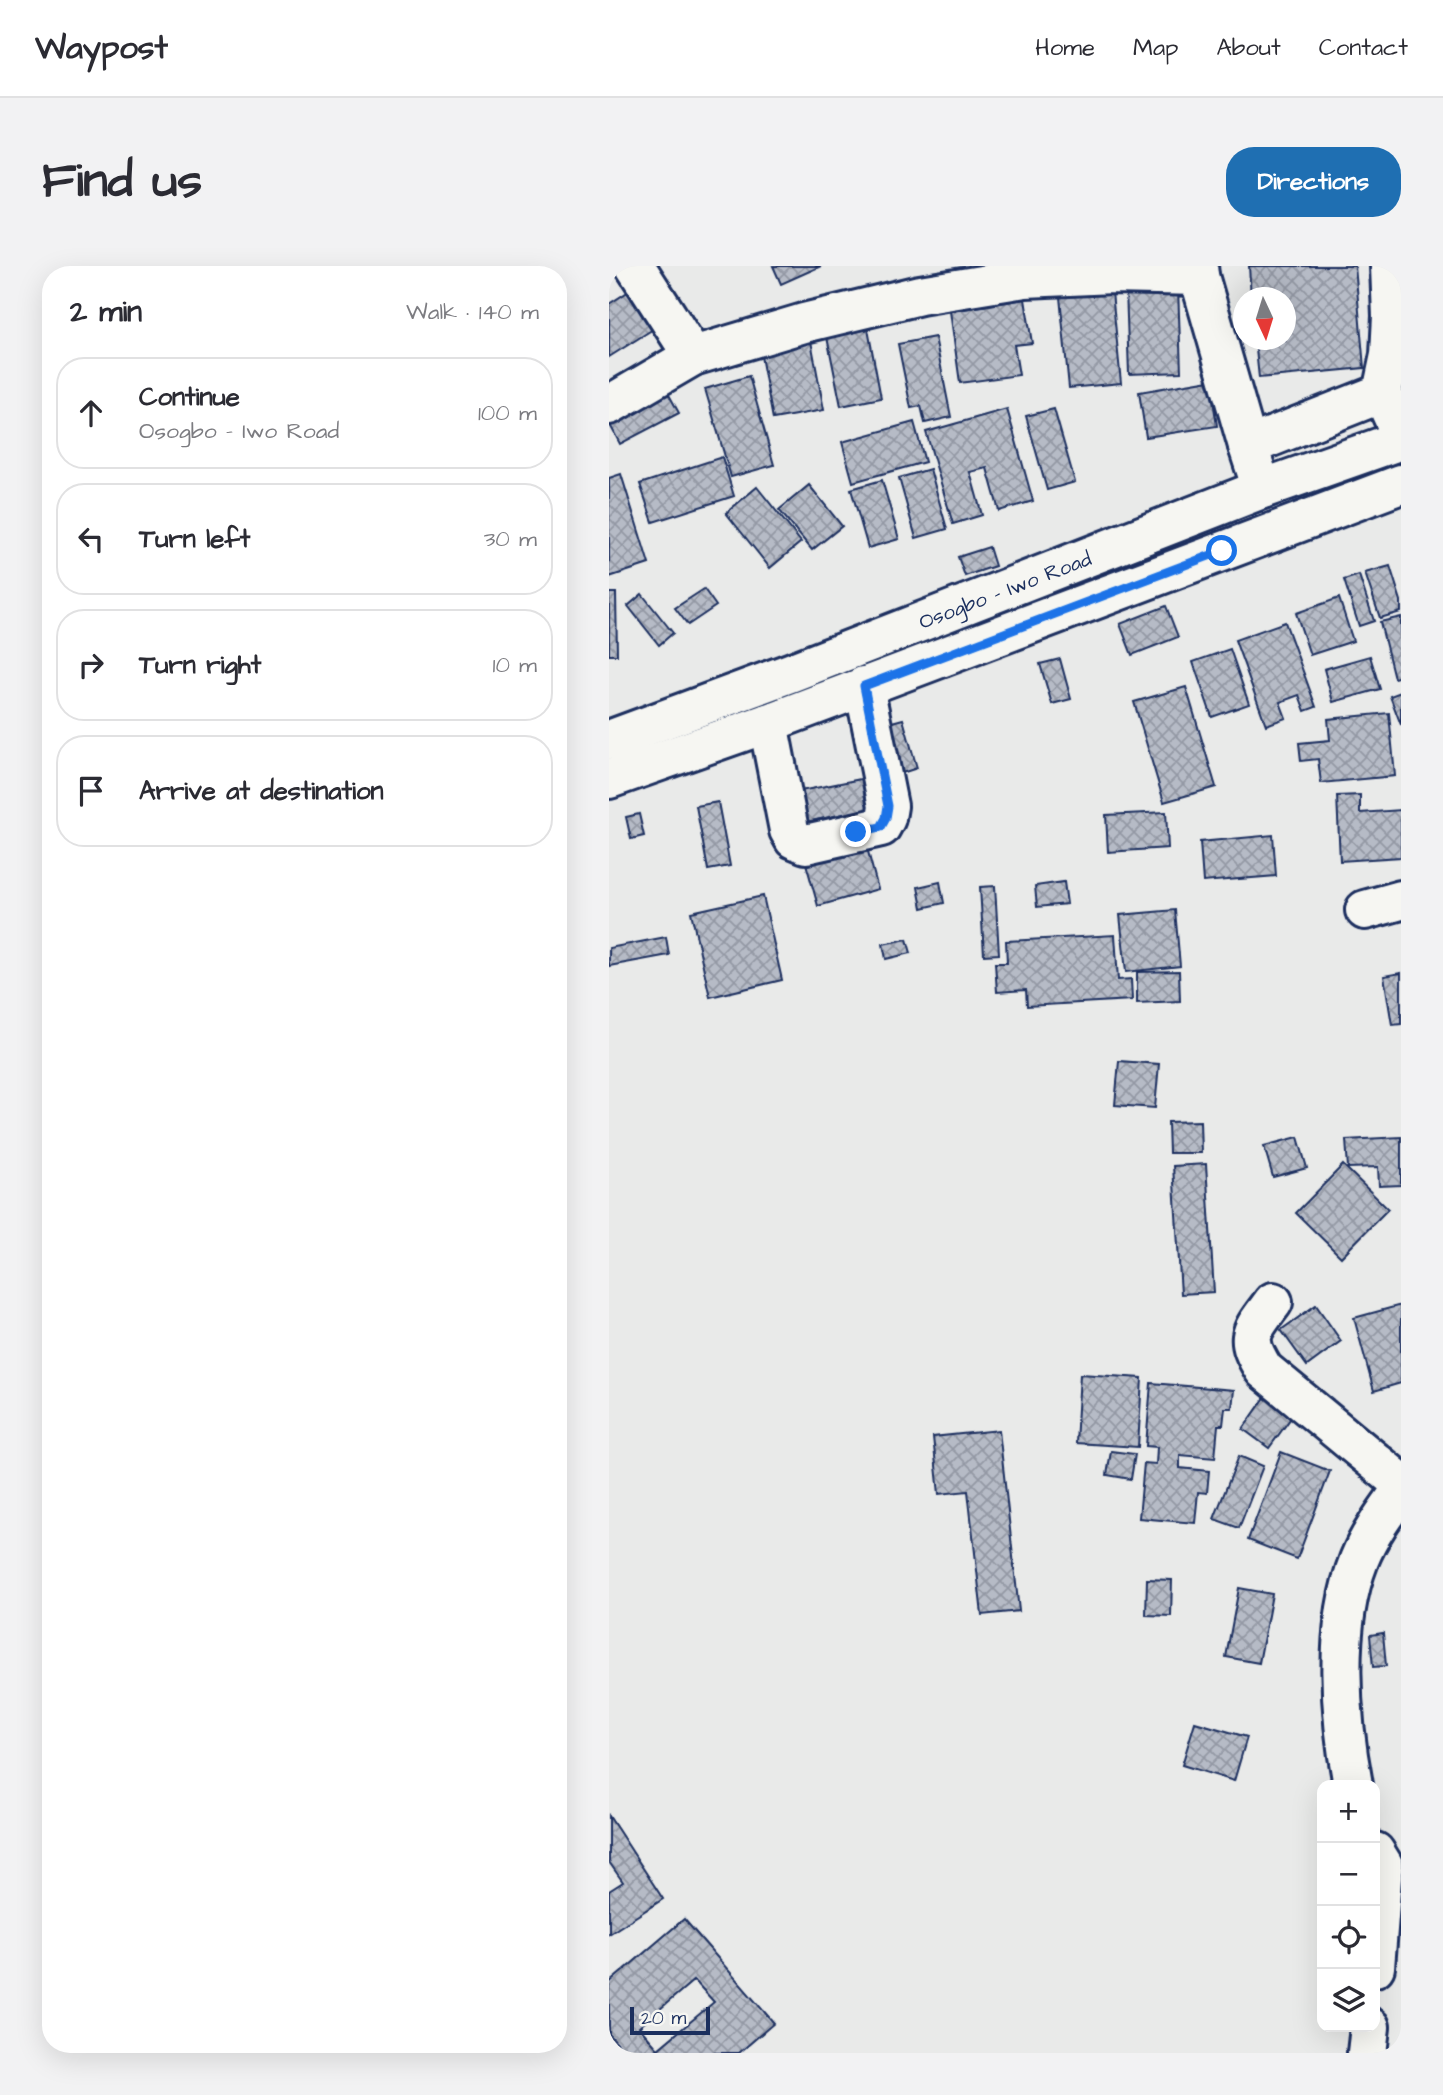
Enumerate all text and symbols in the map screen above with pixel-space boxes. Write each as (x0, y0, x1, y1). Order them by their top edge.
text: Waypost (35, 25, 168, 71)
text: Home (1035, 31, 1095, 65)
text: Map (1133, 31, 1178, 65)
text: About (1216, 31, 1281, 65)
text: Contact (1319, 31, 1408, 65)
button: Directions (1226, 147, 1401, 217)
text: Find us (42, 148, 202, 216)
north arrow (1233, 287, 1296, 350)
text: 2 min (70, 291, 142, 333)
text: Walk · 140 m (406, 296, 539, 328)
text: Continue (139, 379, 240, 415)
icon: ahead (72, 394, 110, 432)
text: 100 m (478, 397, 537, 429)
text: Osogbo - Iwo Road (139, 415, 339, 447)
icon: left (72, 520, 110, 558)
text: Turn left (139, 521, 250, 557)
text: 30 m (484, 523, 537, 555)
route start (1206, 535, 1237, 566)
street label: Osogbo - Iwo Road (915, 544, 1097, 639)
icon: right (72, 646, 110, 684)
text: Turn right (139, 647, 261, 683)
text: 10 m (492, 649, 537, 681)
icon: arrive (72, 772, 110, 810)
text: Arrive at destination (139, 773, 384, 809)
route end (840, 816, 871, 847)
map controls (1317, 1780, 1380, 2032)
button: + (1317, 1780, 1380, 1843)
button: − (1317, 1843, 1380, 1906)
button: locate (1317, 1906, 1380, 1969)
button: layers (1317, 1969, 1380, 2032)
scale bar (630, 2004, 711, 2036)
text: 20 m (641, 2005, 686, 2032)

